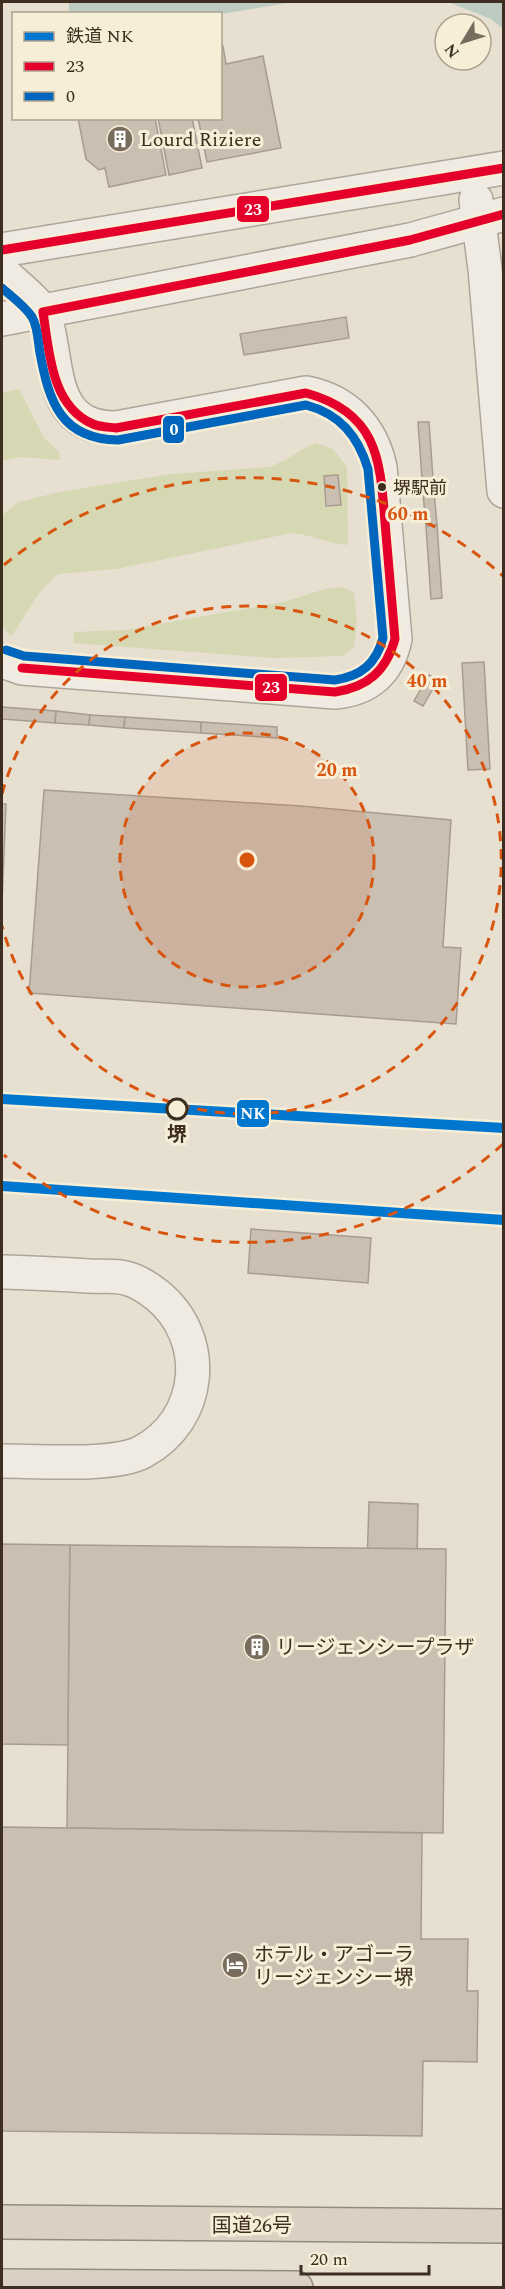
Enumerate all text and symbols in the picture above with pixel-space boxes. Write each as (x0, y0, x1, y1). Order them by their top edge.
legend (12, 12, 222, 120)
north arrow (433, 12, 493, 72)
text: 鉄道 NK (66, 23, 134, 50)
text: N (438, 38, 465, 63)
text: 23 (66, 53, 84, 80)
text: 0 (66, 83, 75, 110)
building icon: Lourd Riziere (105, 124, 135, 154)
place label: Lourd Riziere (140, 125, 261, 155)
line badge: 23 (236, 195, 270, 223)
text: 23 (244, 198, 262, 222)
line badge: 0 (162, 415, 185, 444)
text: 0 (170, 418, 179, 442)
place label: 堺駅前 (393, 475, 447, 502)
marker: 堺駅前 (376, 481, 388, 493)
text: 60 m (388, 501, 428, 528)
text: 40 m (407, 668, 447, 695)
line badge: 23 (254, 673, 288, 702)
text: 23 (262, 676, 280, 700)
text: 20 m (317, 757, 357, 784)
centre of rings (237, 850, 257, 870)
marker: 堺 (166, 1098, 188, 1120)
line badge: NK (236, 1099, 270, 1128)
text: NK (240, 1102, 266, 1126)
place label: 堺 (167, 1120, 187, 1150)
building icon: リージェンシープラザ (242, 1632, 272, 1662)
place label: リージェンシープラザ (276, 1633, 474, 1663)
place label: ホテル・アゴーラ リージェンシー堺 (254, 1940, 414, 1993)
hotel icon: ホテル・アゴーラ リージェンシー堺 (220, 1950, 250, 1980)
street label: 国道26号 (212, 2211, 292, 2241)
scale bar (301, 2238, 428, 2276)
text: 20 m (310, 2246, 348, 2273)

